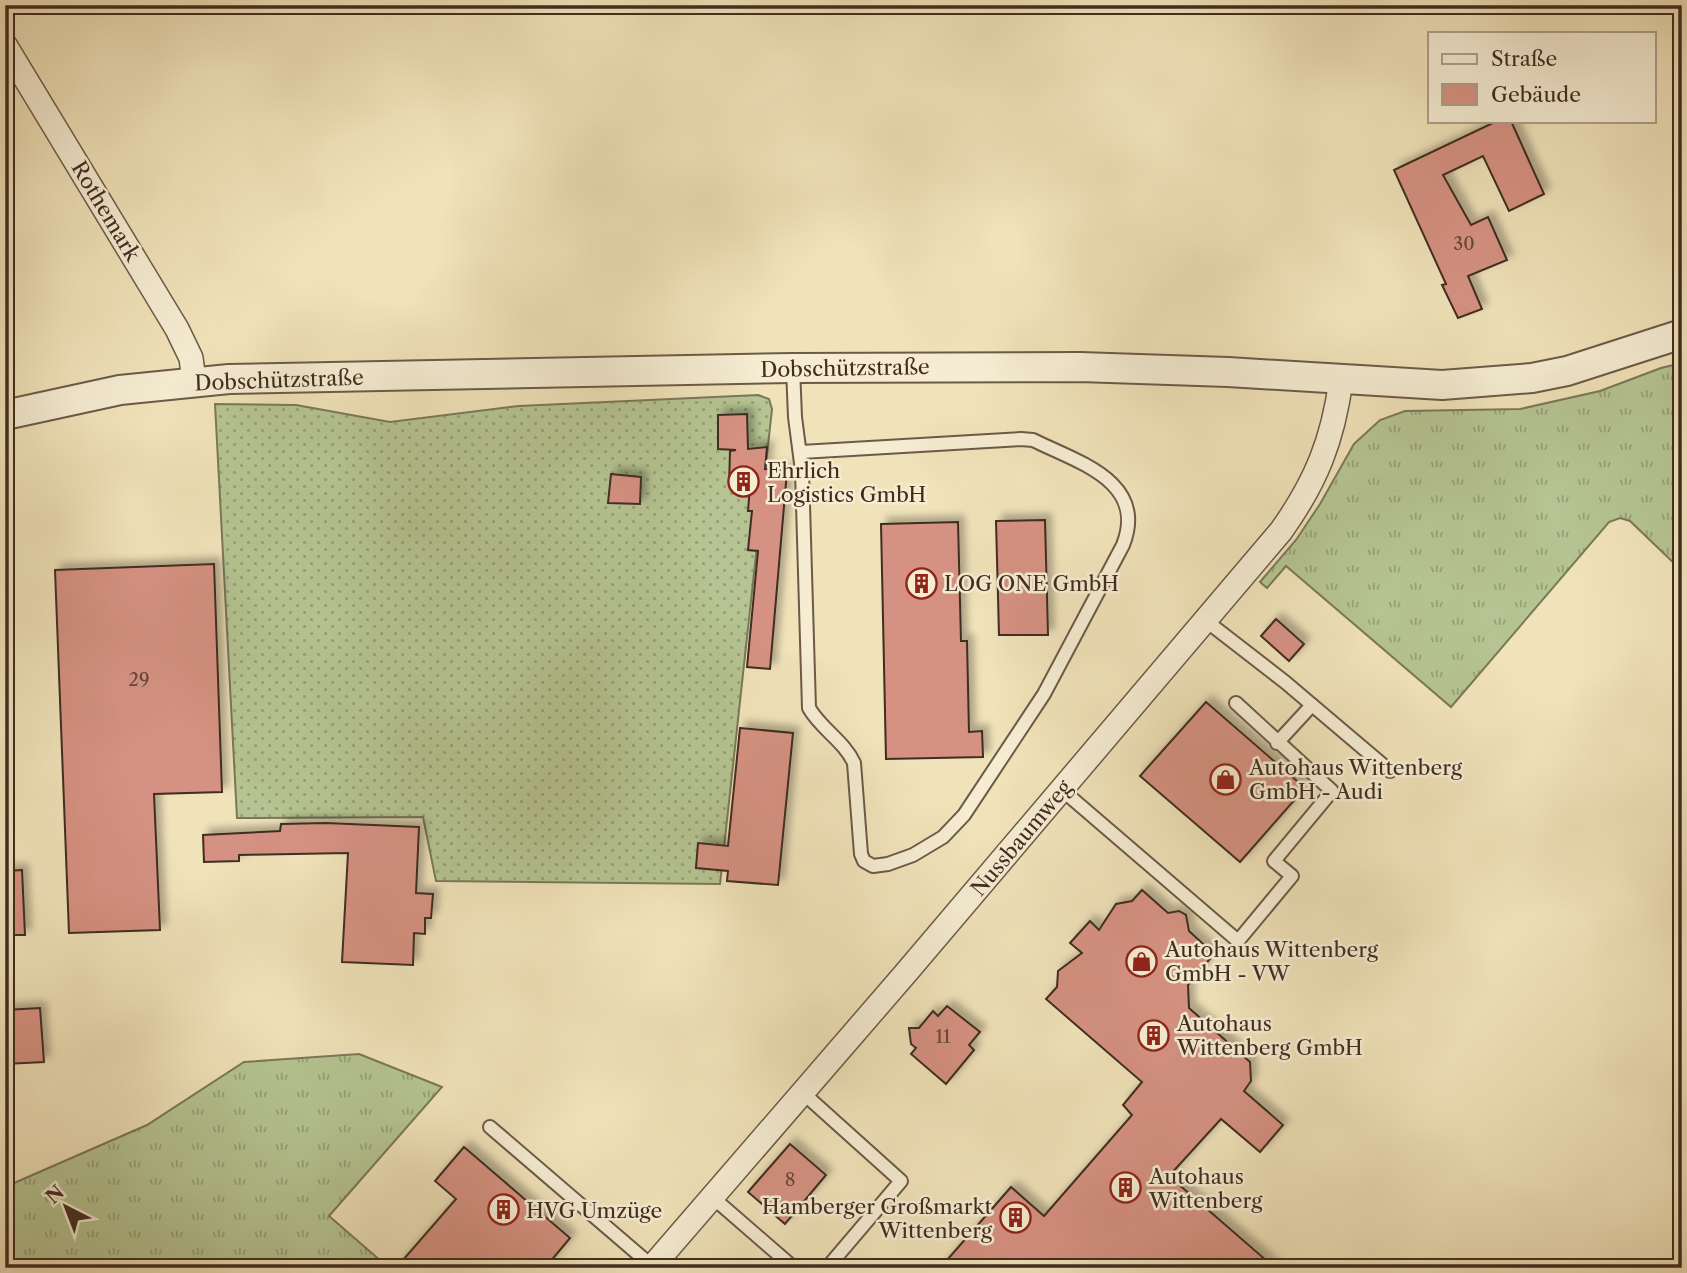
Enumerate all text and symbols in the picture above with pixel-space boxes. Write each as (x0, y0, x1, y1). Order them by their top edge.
legend (1428, 32, 1656, 122)
text: Straße (1491, 46, 1557, 71)
text: Gebäude (1491, 82, 1581, 107)
street label: Rothemark (66, 157, 146, 266)
house number: 30 (1453, 233, 1475, 255)
street label: Dobschützstraße (760, 354, 930, 382)
street label: Dobschützstraße (194, 365, 364, 395)
place label: Ehrlich Logistics GmbH (767, 458, 926, 507)
building icon: Ehrlich Logistics GmbH (727, 465, 761, 499)
building icon: LOG ONE GmbH (904, 566, 938, 600)
place label: LOG ONE GmbH (944, 571, 1119, 596)
house number: 29 (129, 669, 149, 691)
place label: Autohaus Wittenberg GmbH - Audi (1248, 755, 1463, 804)
shop icon: Autohaus Wittenberg GmbH - Audi (1209, 762, 1243, 796)
street label: Nussbaumweg (965, 774, 1077, 901)
place label: Autohaus Wittenberg GmbH - VW (1164, 937, 1379, 986)
shop icon: Autohaus Wittenberg GmbH - VW (1125, 944, 1159, 978)
place label: Autohaus Wittenberg GmbH (1176, 1011, 1363, 1060)
building icon: Autohaus Wittenberg GmbH (1137, 1018, 1171, 1052)
house number: 11 (935, 1026, 951, 1048)
place label: Autohaus Wittenberg (1148, 1164, 1263, 1213)
house number: 8 (785, 1169, 795, 1191)
building icon: Autohaus Wittenberg (1109, 1171, 1143, 1205)
north arrow (32, 1172, 102, 1242)
text: N (41, 1181, 69, 1209)
building icon: HVG Umzüge (486, 1193, 520, 1227)
place label: Hamberger Großmarkt Wittenberg (762, 1194, 993, 1243)
place label: HVG Umzüge (526, 1198, 662, 1223)
building icon: Hamberger Großmarkt Wittenberg (998, 1201, 1032, 1235)

